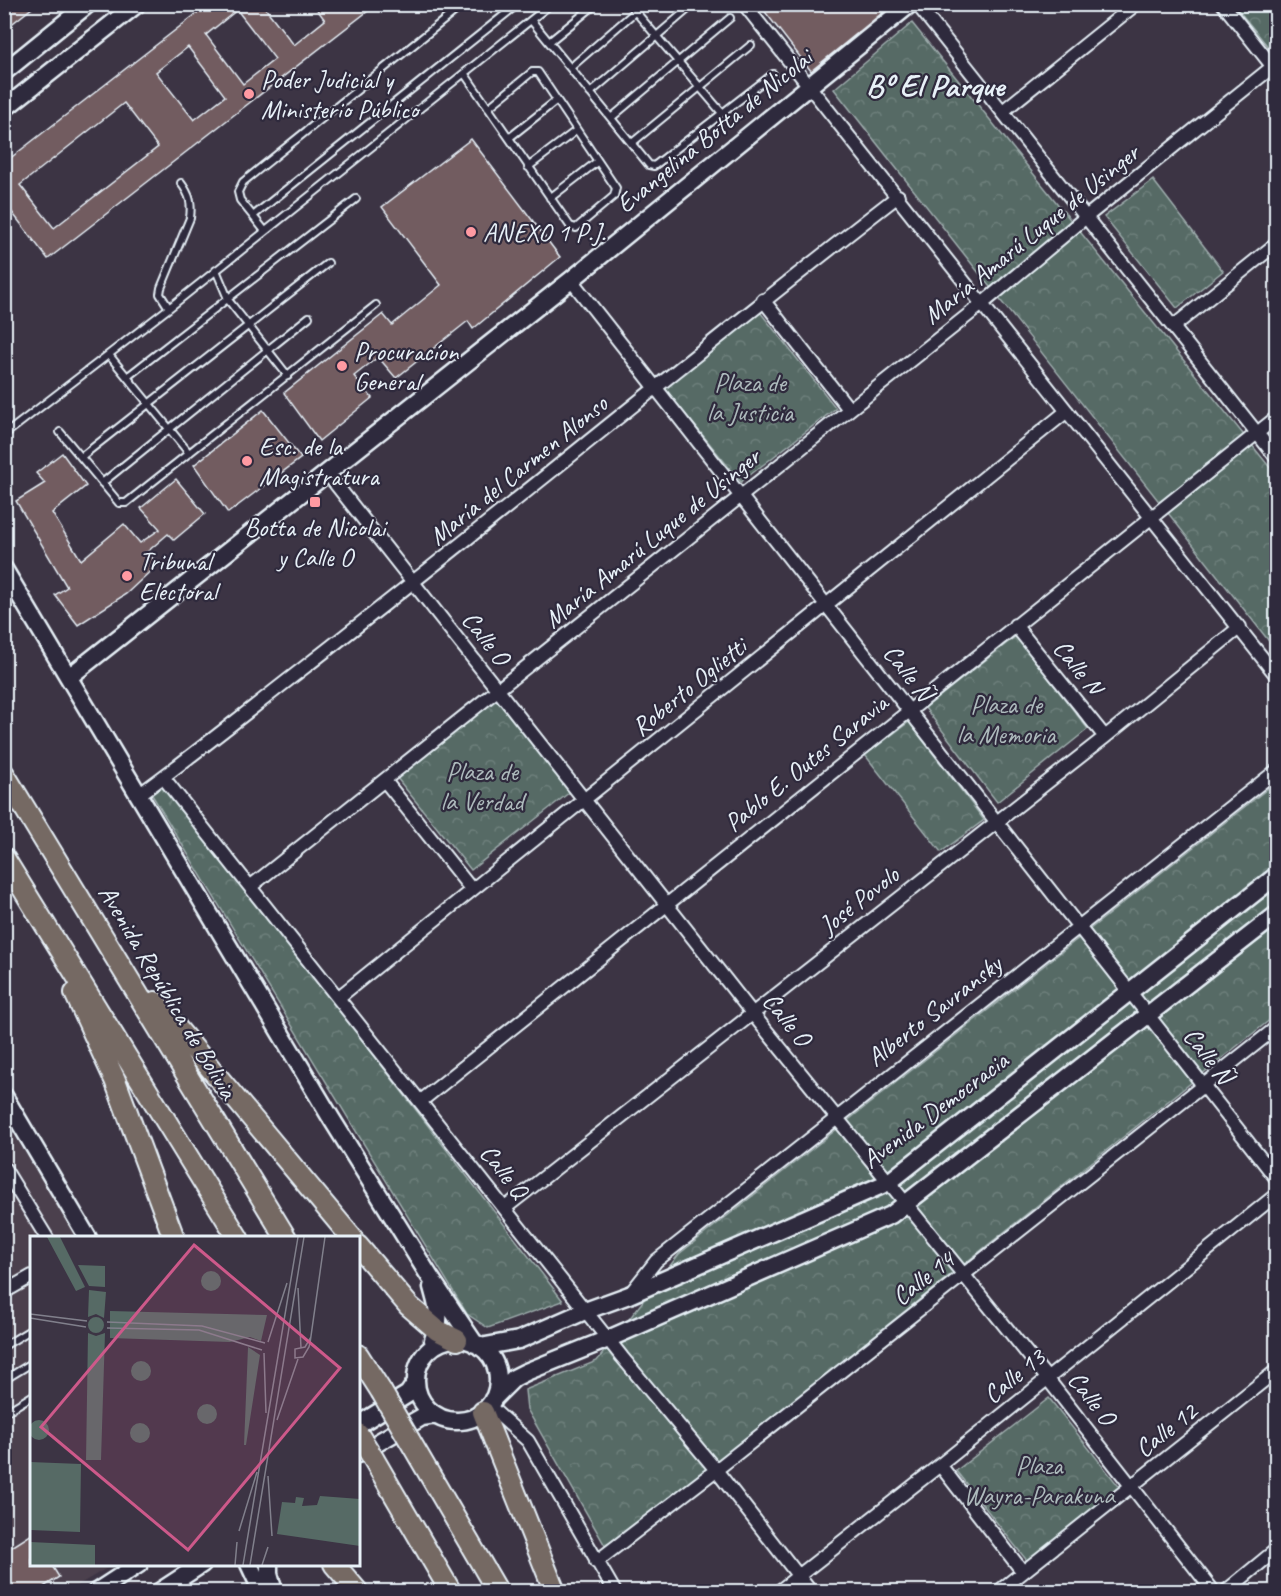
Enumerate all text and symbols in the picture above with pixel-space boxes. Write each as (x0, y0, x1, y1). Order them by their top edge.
street label: Evangelina Botta de Nicolai (609, 40, 821, 220)
place label: Poder Judicial y Ministerio Público (261, 63, 421, 126)
district label: Bº El Parque (866, 65, 1006, 106)
marker: Poder Judicial y Ministerio Público (242, 87, 256, 101)
street label: María Amarú Luque de Usinger (916, 135, 1148, 331)
place label: ANEXO 1 P.J. (483, 216, 607, 249)
marker: ANEXO 1 P.J. (464, 225, 478, 239)
place label: Procuracíon General (354, 335, 460, 398)
marker: Procuracíon General (335, 359, 349, 373)
park label: Plaza de la Justicia (707, 366, 795, 429)
street label: María del Carmen Alonso (422, 387, 616, 552)
place label: Esc. de la Magistratura (259, 430, 380, 493)
street label: María Amarú Luque de Usinger (537, 439, 769, 635)
marker: Esc. de la Magistratura (240, 454, 254, 468)
marker: Botta de Nicolai y Calle O (308, 495, 322, 509)
place label: Botta de Nicolai y Calle O (245, 511, 389, 574)
place label: Tribunal Electoral (139, 545, 222, 608)
marker: Tribunal Electoral (120, 569, 134, 583)
street label: Calle O (455, 604, 519, 674)
street label: Roberto Oglietti (625, 629, 756, 743)
street label: Calle N (1046, 633, 1113, 705)
street label: Calle Ñ (876, 637, 943, 711)
street label: Pablo E. Outes Saravia (717, 685, 896, 839)
park label: Plaza de la Memoria (957, 688, 1057, 751)
park label: Plaza de la Verdad (441, 755, 527, 818)
street label: José Povolo (811, 857, 907, 943)
street label: Avenida República de Bolivia (91, 879, 246, 1106)
street label: Alberto Savransky (860, 947, 1010, 1074)
street label: Calle O (755, 985, 821, 1055)
street label: Calle Ñ (1176, 1020, 1243, 1094)
street label: Avenida Democracia (855, 1043, 1016, 1176)
street label: Calle Q (473, 1137, 537, 1207)
inset map (30, 1236, 360, 1566)
street label: Calle 14 (885, 1242, 963, 1313)
street label: Calle 13 (976, 1340, 1054, 1411)
street label: Calle O (1061, 1364, 1125, 1434)
street label: Calle 12 (1128, 1394, 1206, 1465)
park label: Plaza Wayra-Parakuna (963, 1449, 1116, 1512)

